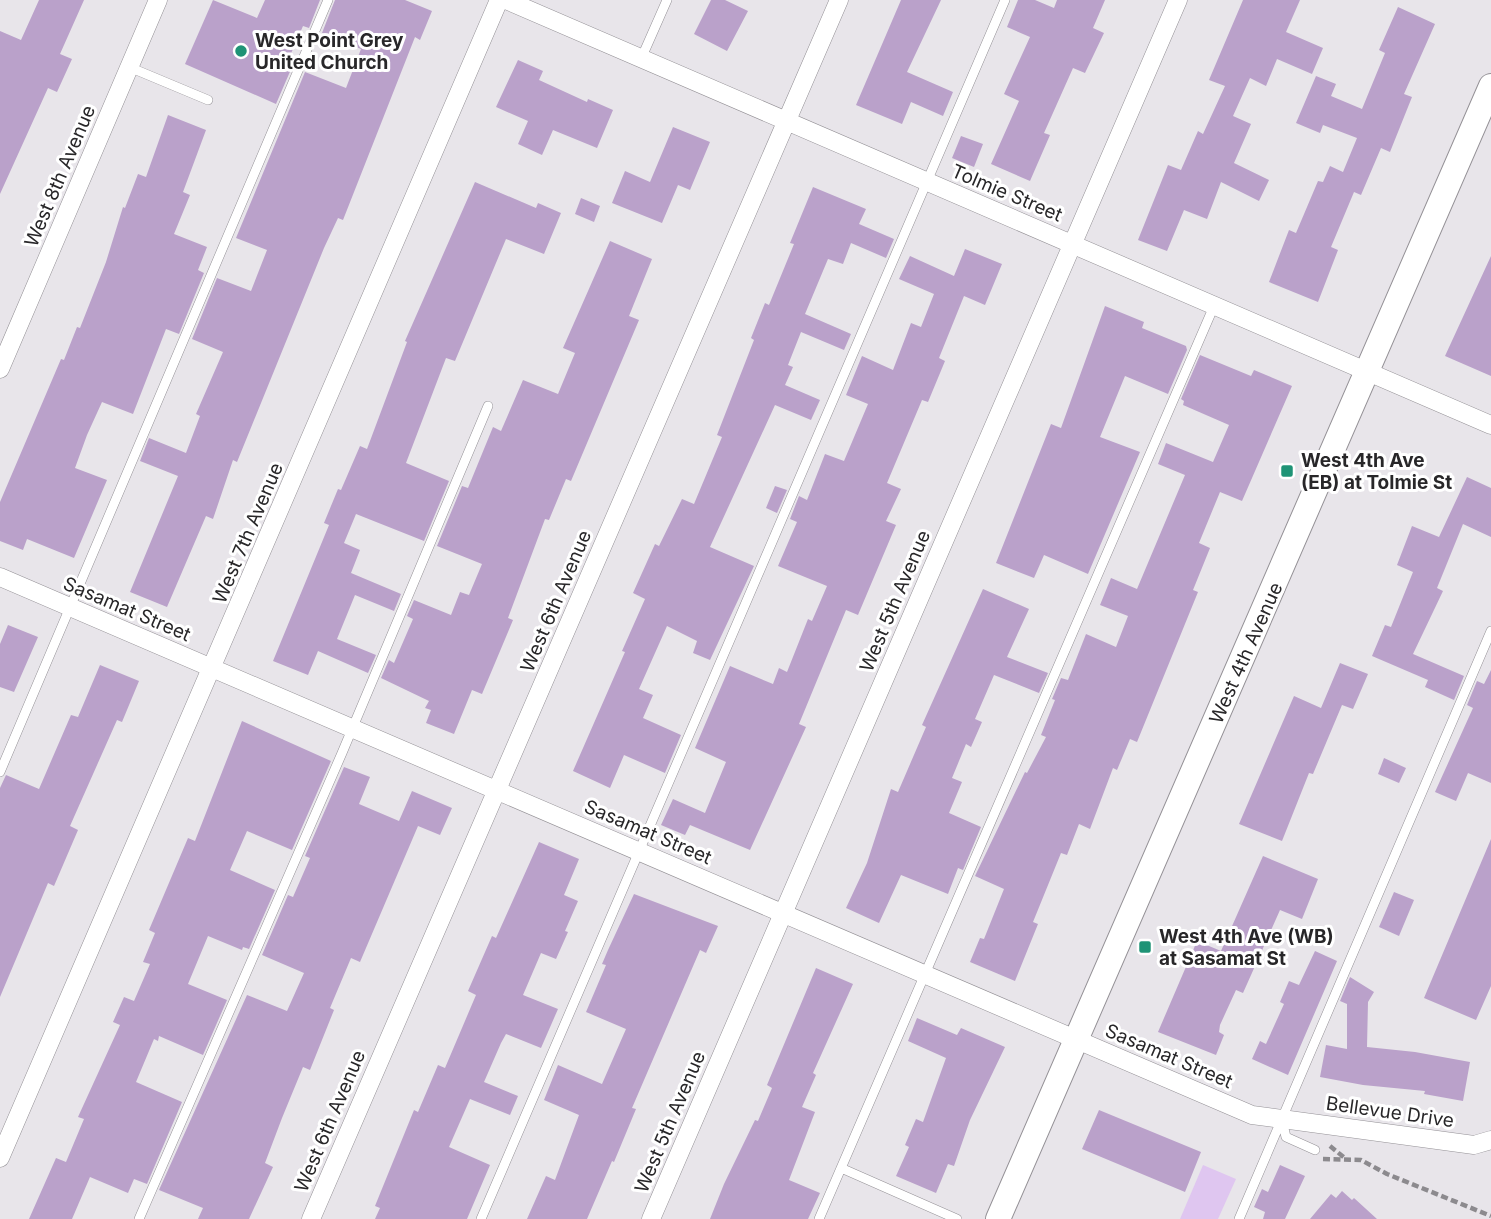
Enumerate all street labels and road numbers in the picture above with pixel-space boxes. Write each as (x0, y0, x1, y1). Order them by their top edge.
street label: West 8th Avenue (20, 102, 100, 250)
street label: Tolmie Street (948, 159, 1066, 227)
street label: West 7th Avenue (208, 459, 288, 607)
street label: West 6th Avenue (516, 527, 596, 675)
street label: West 5th Avenue (855, 527, 935, 675)
street label: Sasamat Street (60, 572, 194, 646)
street label: West 4th Avenue (1205, 579, 1287, 727)
street label: Sasamat Street (581, 795, 715, 869)
street label: Sasamat Street (1102, 1019, 1236, 1093)
street label: West 6th Avenue (290, 1047, 370, 1195)
street label: West 5th Avenue (630, 1048, 710, 1196)
street label: Bellevue Drive (1325, 1092, 1455, 1132)

